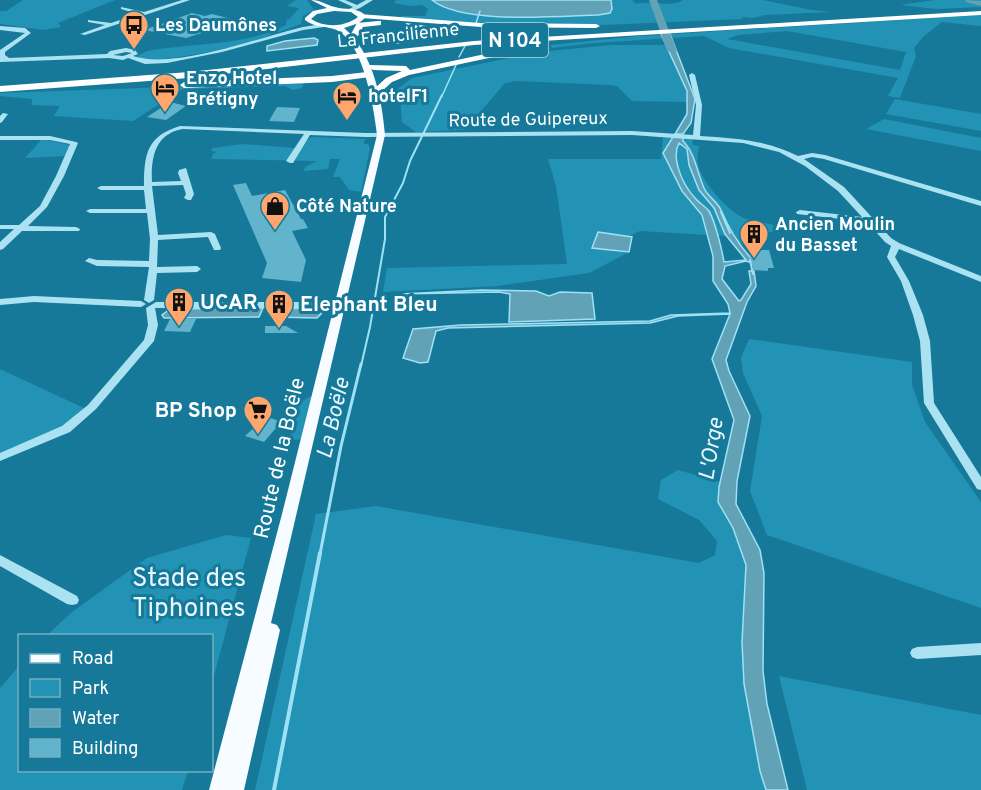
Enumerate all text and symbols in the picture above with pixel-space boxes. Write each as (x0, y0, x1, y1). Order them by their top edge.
bus stop icon: Les Daumônes (118, 9, 150, 51)
place label: Les Daumônes (155, 15, 277, 38)
street label: La Francilienne (336, 19, 460, 54)
road number: N 104 (482, 23, 548, 57)
place label: Enzo Hotel Brétigny (186, 68, 277, 112)
hotel icon: Enzo Hotel Brétigny (149, 72, 181, 114)
hotel icon: hotelF1 (331, 80, 363, 122)
place label: hotelF1 (368, 86, 429, 109)
street label: Route de Guipereux (448, 108, 608, 133)
shop icon: Côté Nature (259, 190, 291, 232)
place label: Côté Nature (296, 196, 397, 219)
place label: Ancien Moulin du Basset (775, 214, 895, 258)
building icon: Ancien Moulin du Basset (738, 218, 770, 260)
building icon: UCAR (163, 286, 195, 328)
building icon: Elephant Bleu (263, 288, 295, 330)
place label: UCAR (200, 290, 257, 317)
place label: Elephant Bleu (300, 292, 438, 319)
street label: Route de la Boële (249, 375, 312, 542)
water label: La Boële (312, 375, 357, 462)
supermarket icon: BP Shop (242, 394, 274, 436)
place label: BP Shop (155, 398, 237, 425)
water label: L'Orge (694, 416, 731, 483)
park label: Stade des Tiphoines (132, 563, 246, 626)
legend (18, 634, 213, 772)
text: Road (72, 648, 114, 671)
text: Park (72, 678, 109, 701)
text: Water (72, 708, 119, 731)
text: Building (72, 738, 138, 761)

